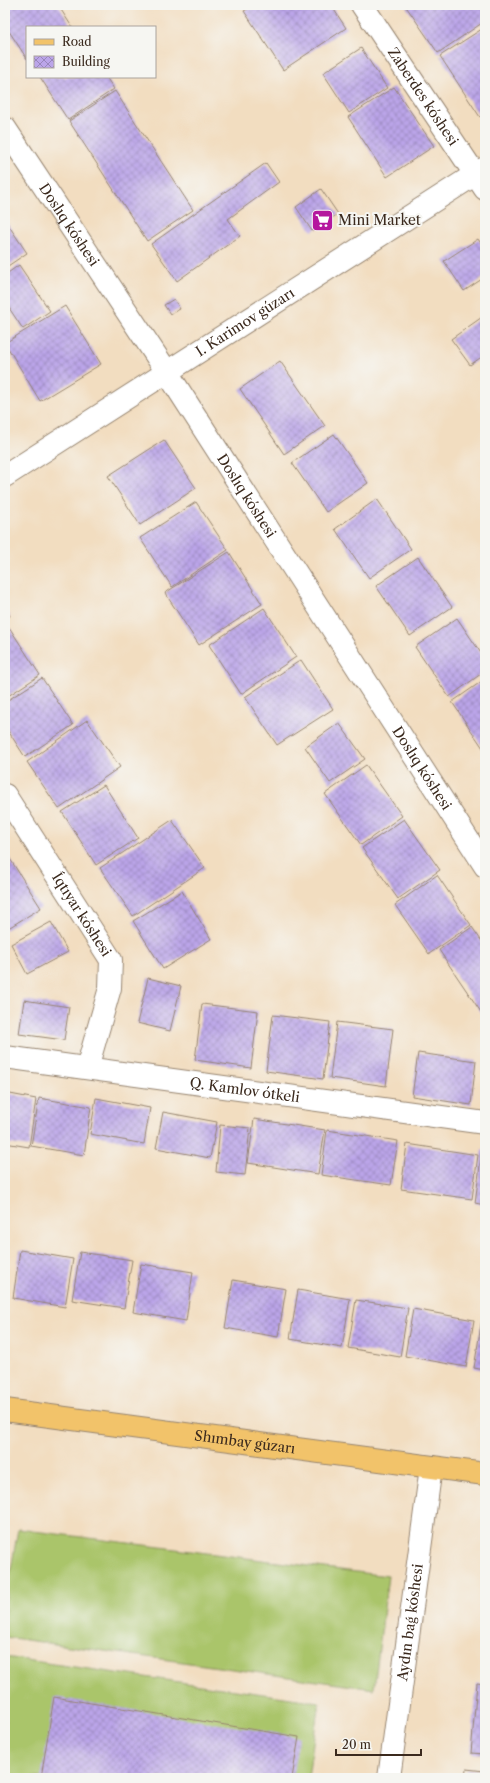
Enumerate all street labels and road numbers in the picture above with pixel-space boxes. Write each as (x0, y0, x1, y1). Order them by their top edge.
street label: Zaberdes kóshesi (384, 44, 462, 149)
street label: Doslıq kóshesi (35, 180, 103, 270)
street label: I. Karimov gúzarı (192, 284, 298, 360)
street label: Doslıq kóshesi (213, 450, 280, 541)
street label: Doslıq kóshesi (388, 723, 456, 813)
street label: Íqtıyar kóshesi (48, 869, 115, 960)
street label: Q. Kamlov ótkeli (189, 1074, 301, 1106)
street label: Shımbay gúzarı (193, 1426, 296, 1458)
street label: Aydın baǵ kóshesi (393, 1563, 427, 1683)

